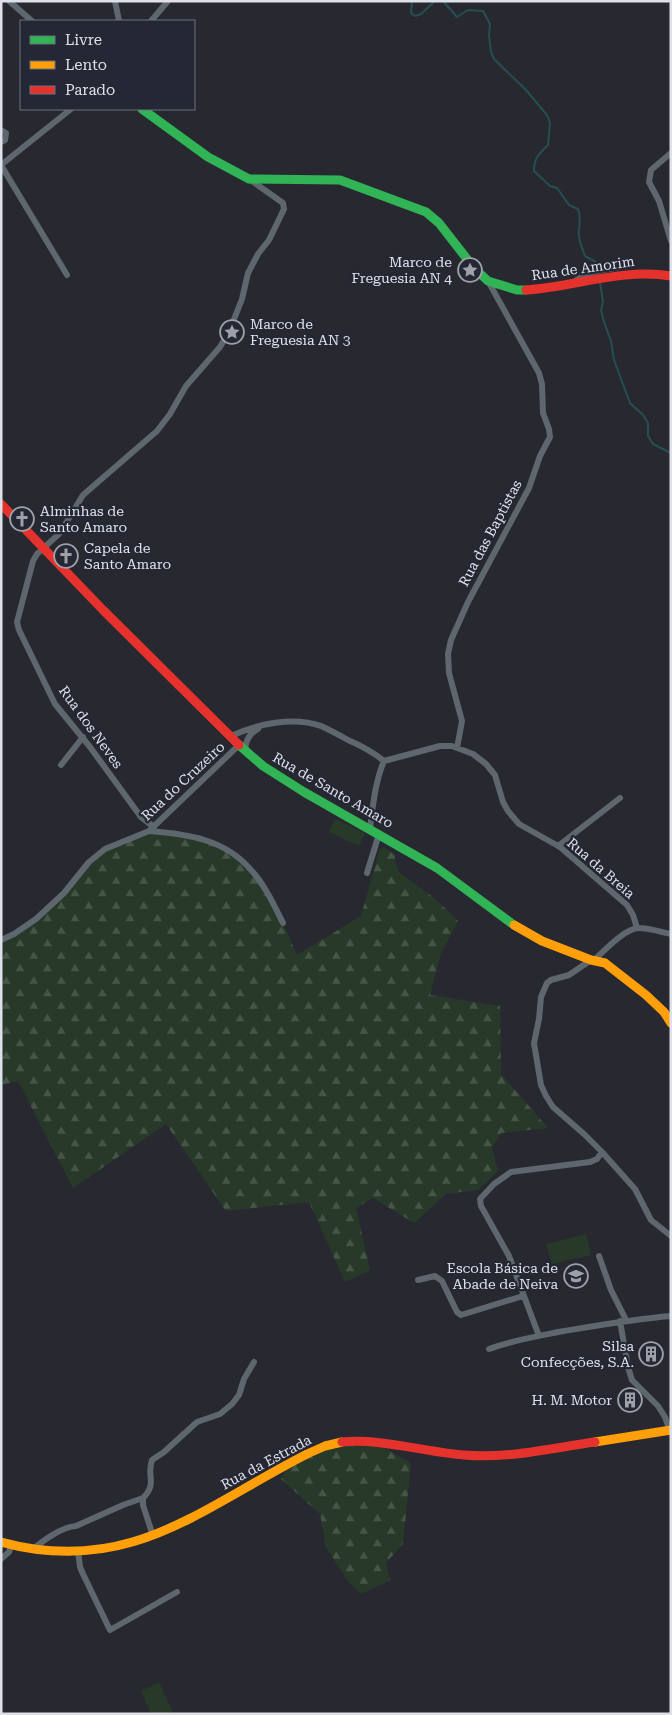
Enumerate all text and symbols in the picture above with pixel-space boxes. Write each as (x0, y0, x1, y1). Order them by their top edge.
legend (20, 20, 195, 110)
text: Livre (65, 31, 102, 49)
text: Lento (65, 56, 107, 74)
text: Parado (65, 81, 115, 99)
street label: Rua de Amorim (531, 253, 636, 283)
place label: Marco de Freguesia AN 4 (352, 254, 452, 286)
place icon: Marco de Freguesia AN 4 (457, 257, 483, 283)
place label: Marco de Freguesia AN 3 (250, 316, 351, 348)
place icon: Marco de Freguesia AN 3 (219, 319, 245, 345)
street label: Rua das Baptistas (455, 477, 525, 589)
place label: Alminhas de Santo Amaro (40, 503, 127, 535)
church icon: Alminhas de Santo Amaro (9, 506, 35, 532)
place label: Capela de Santo Amaro (84, 540, 171, 572)
church icon: Capela de Santo Amaro (53, 543, 79, 569)
street label: Rua dos Neves (56, 683, 126, 772)
street label: Rua do Cruzeiro (138, 738, 228, 824)
street label: Rua de Santo Amaro (270, 749, 396, 831)
street label: Rua da Breia (564, 834, 638, 902)
place label: Escola Básica de Abade de Neiva (447, 1260, 558, 1292)
school or university icon: Escola Básica de Abade de Neiva (563, 1263, 589, 1289)
place label: Silsa Confecções, S.A. (521, 1338, 634, 1370)
building icon: Silsa Confecções, S.A. (638, 1341, 664, 1367)
building icon: H. M. Motor (617, 1387, 643, 1413)
place label: H. M. Motor (531, 1392, 612, 1408)
street label: Rua da Estrada (218, 1431, 314, 1493)

